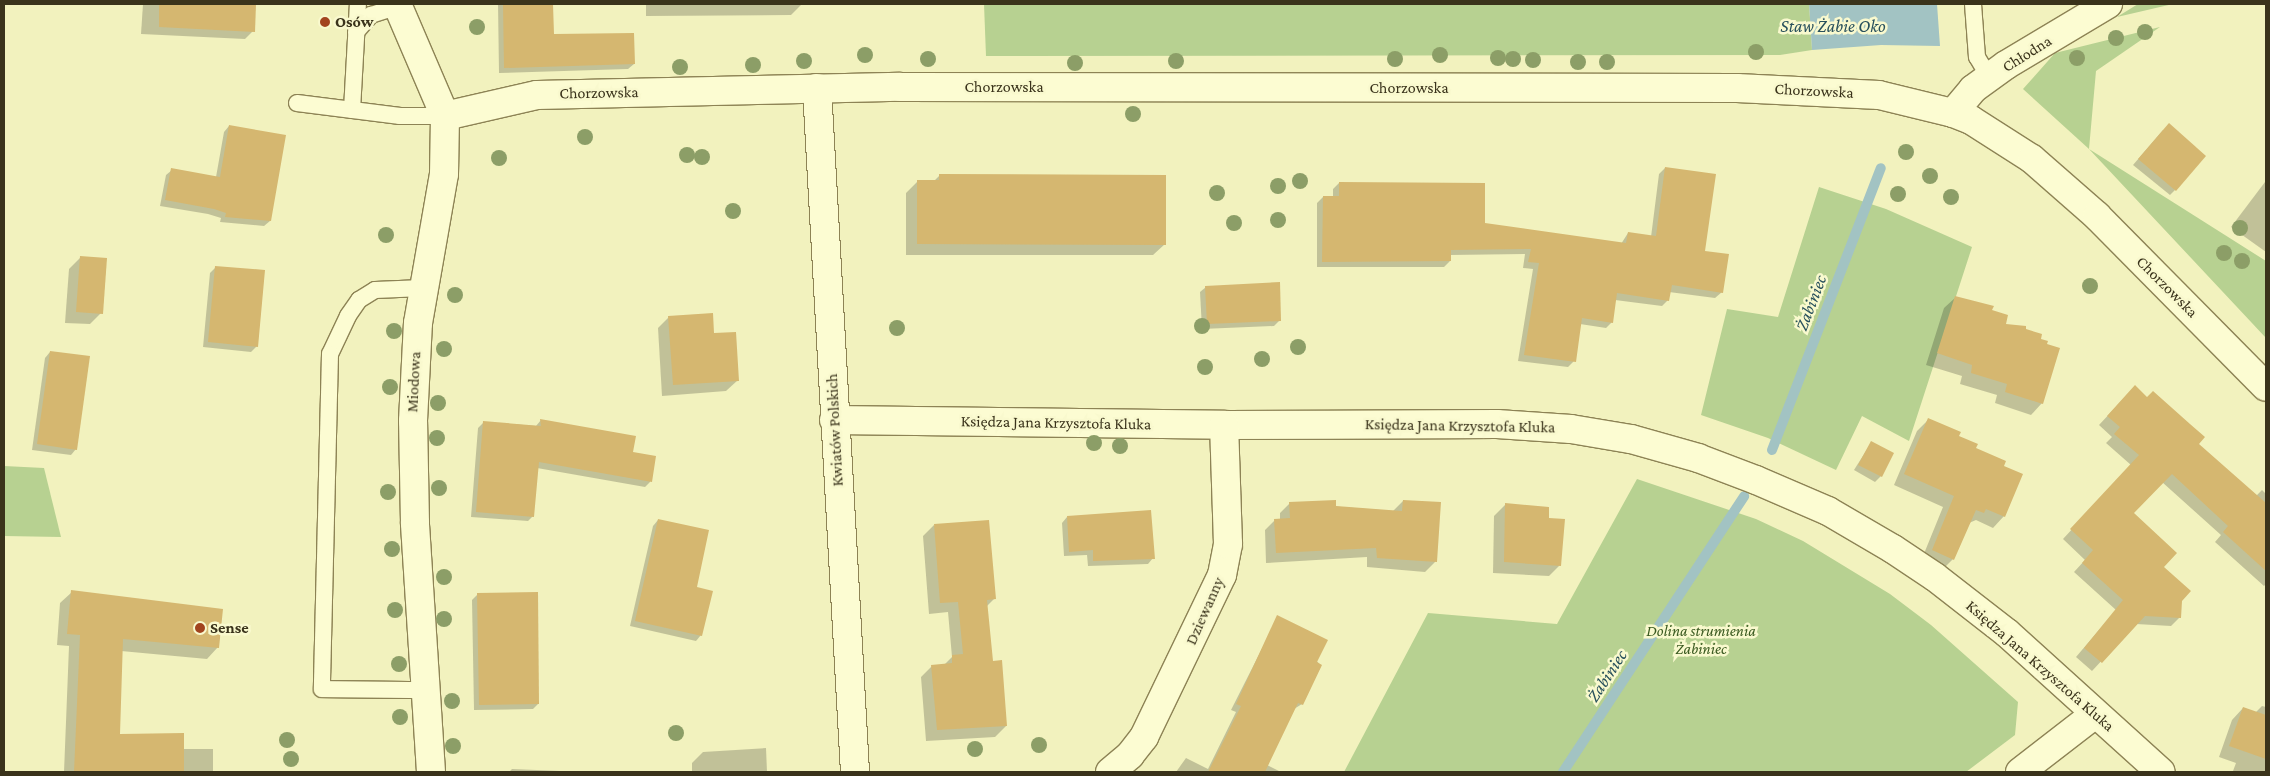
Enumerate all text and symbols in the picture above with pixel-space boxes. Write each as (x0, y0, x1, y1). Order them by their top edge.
place label: Osów (335, 12, 374, 32)
water label: Staw Żabie Oko (1780, 15, 1886, 37)
marker: Osów (319, 16, 331, 28)
street label: Chłodna (1999, 31, 2055, 77)
street label: Chorzowska (964, 77, 1044, 97)
street label: Chorzowska (1369, 78, 1449, 98)
street label: Chorzowska (1774, 79, 1854, 103)
street label: Chorzowska (559, 83, 639, 103)
street label: Chorzowska (2132, 252, 2202, 322)
water label: Żabiniec (1791, 272, 1831, 334)
street label: Miodowa (403, 351, 425, 413)
street label: Kwiatów Polskich (822, 373, 848, 487)
street label: Księdza Jana Krzysztofa Kluka (961, 412, 1151, 434)
street label: Księdza Jana Krzysztofa Kluka (1365, 415, 1555, 437)
street label: Dziewanny (1182, 574, 1228, 648)
street label: Księdza Jana Krzysztofa Kluka (1962, 596, 2118, 736)
place label: Sense (210, 618, 249, 638)
park label: Dolina strumienia Żabiniec (1646, 621, 1756, 659)
marker: Sense (194, 622, 206, 634)
water label: Żabiniec (1582, 646, 1632, 706)

